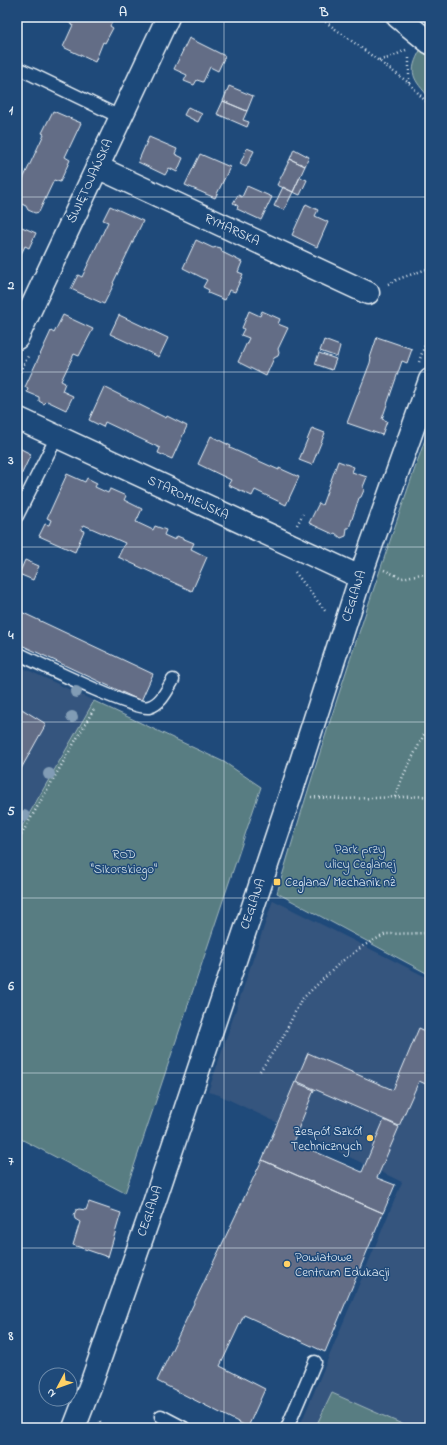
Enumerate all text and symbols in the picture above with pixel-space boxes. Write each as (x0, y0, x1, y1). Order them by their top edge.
text: A (119, 3, 127, 22)
text: B (319, 3, 329, 22)
text: 1 (9, 101, 14, 120)
street label: ŚWIĘTOJAŃSKA (62, 136, 118, 226)
street label: RYMARSKA (201, 209, 263, 251)
text: 2 (7, 276, 15, 295)
text: 3 (7, 451, 14, 470)
street label: STAROMIEJSKA (144, 471, 232, 525)
street label: CEGLANA (337, 568, 371, 624)
text: 4 (7, 626, 14, 645)
text: 5 (7, 802, 15, 821)
park label: Park przy ulicy Ceglanej (325, 840, 396, 875)
park label: ROD "Sikorskiego" (91, 845, 157, 880)
place label: Ceglana/ Mechanik nż (285, 873, 396, 893)
street label: CEGLANA (235, 876, 271, 932)
marker: Ceglana/ Mechanik nż (272, 877, 282, 887)
text: 6 (7, 977, 14, 996)
place label: Zespół Szkół Technicznych (291, 1122, 363, 1157)
marker: Zespół Szkół Technicznych (365, 1133, 375, 1143)
text: 7 (8, 1152, 14, 1171)
street label: CEGLANA (132, 1183, 168, 1239)
place label: Powiatowe Centrum Edukacji (295, 1248, 390, 1282)
marker: Powiatowe Centrum Edukacji (282, 1259, 292, 1269)
text: 8 (8, 1327, 14, 1346)
north arrow (38, 1367, 78, 1407)
text: N (43, 1385, 60, 1401)

